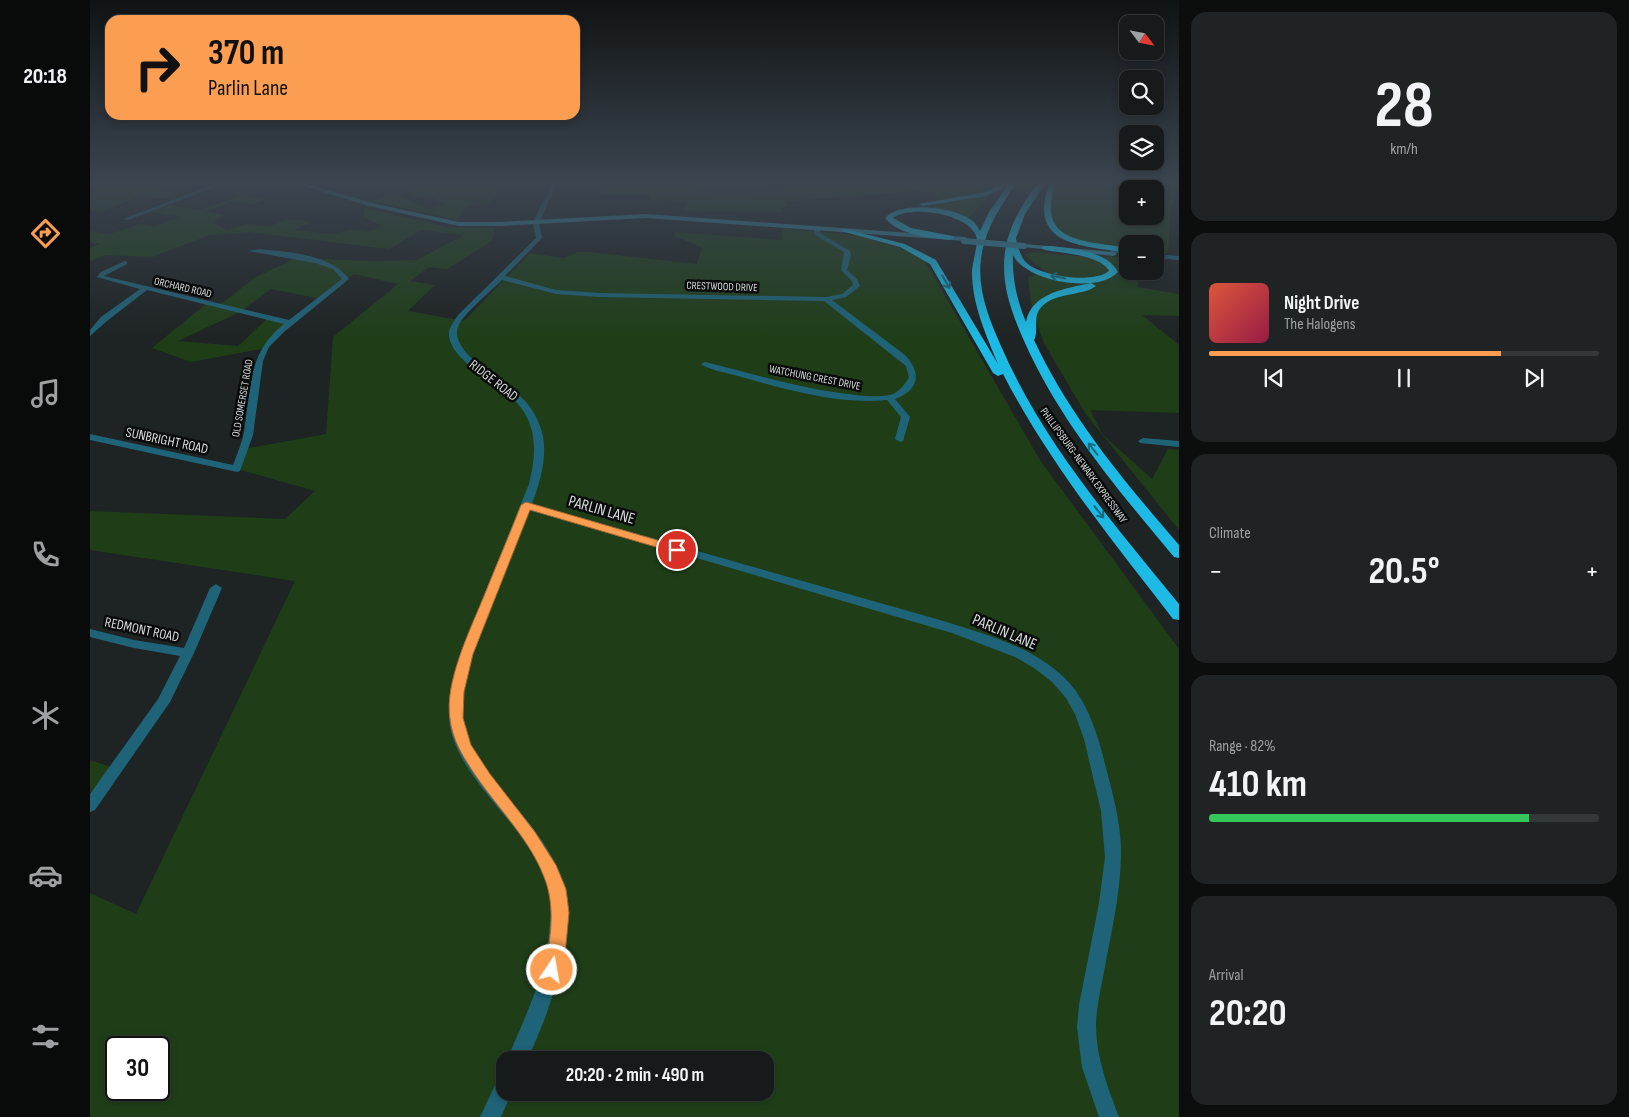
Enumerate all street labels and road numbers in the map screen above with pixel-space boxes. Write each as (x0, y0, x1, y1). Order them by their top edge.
street label: ORCHARD ROAD (153, 275, 213, 300)
street label: CRESTWOOD DRIVE (686, 279, 758, 294)
street label: RIDGE ROAD (466, 356, 522, 405)
street label: OLD SOMERSET ROAD (229, 358, 256, 438)
street label: WATCHUNG CREST DRIVE (768, 362, 862, 393)
street label: PHILLIPSBURG-NEWARK EXPRESSWAY (1037, 405, 1130, 526)
street label: SUNBRIGHT ROAD (124, 423, 210, 458)
street label: PARLIN LANE (566, 492, 637, 529)
street label: PARLIN LANE (969, 610, 1040, 654)
street label: REDMONT ROAD (103, 613, 181, 646)

